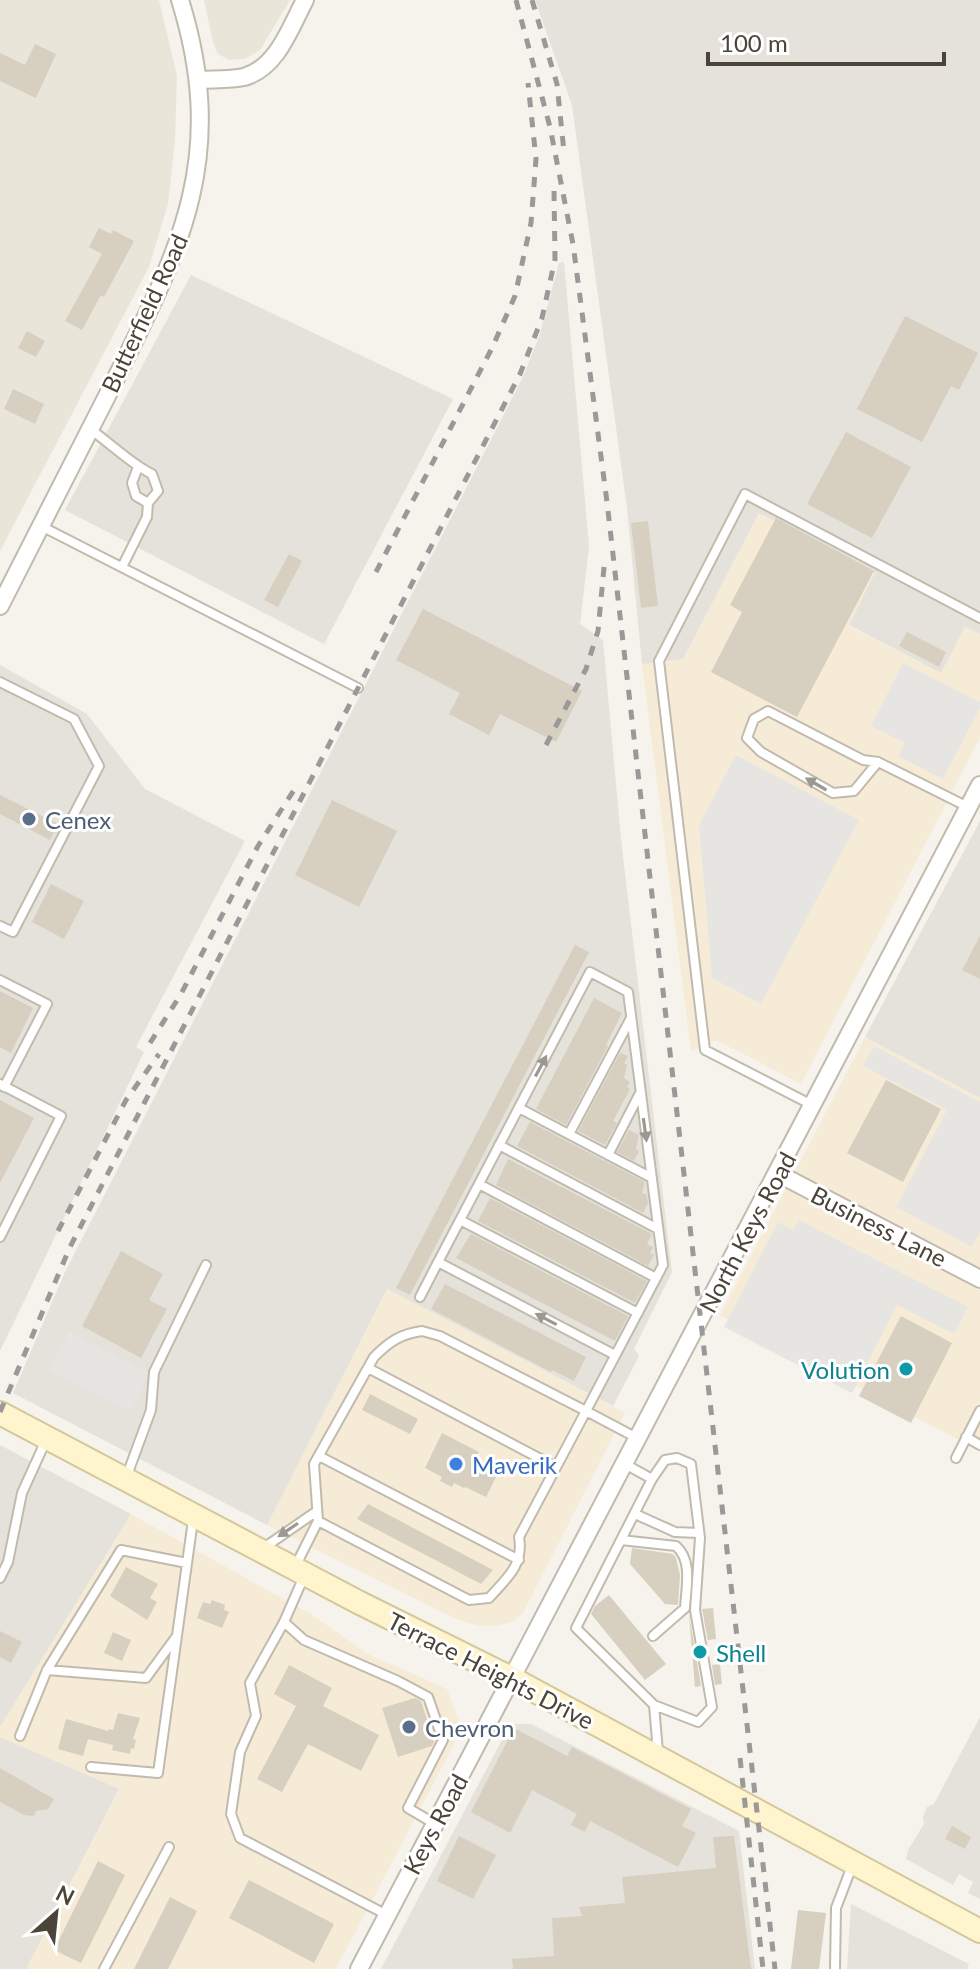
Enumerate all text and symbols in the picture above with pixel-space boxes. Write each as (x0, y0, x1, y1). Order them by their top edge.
scale bar (708, 16, 944, 66)
text: 100 m (720, 28, 788, 57)
street label: Butterfield Road (95, 229, 193, 397)
one-way arrow (805, 777, 827, 791)
place label: Cenex (45, 805, 111, 834)
marker: Cenex (20, 810, 38, 828)
one-way arrow (535, 1054, 548, 1077)
one-way arrow (640, 1118, 652, 1143)
street label: North Keys Road (692, 1147, 802, 1317)
street label: Business Lane (806, 1179, 952, 1273)
one-way arrow (535, 1312, 558, 1325)
place label: Volution (801, 1355, 890, 1384)
marker: Volution (897, 1360, 915, 1378)
place label: Maverik (472, 1450, 558, 1479)
marker: Maverik (447, 1455, 465, 1473)
one-way arrow (278, 1523, 299, 1538)
street label: Terrace Heights Drive (383, 1605, 599, 1735)
place label: Shell (716, 1638, 766, 1667)
marker: Shell (691, 1643, 709, 1661)
place label: Chevron (425, 1713, 514, 1742)
marker: Chevron (400, 1718, 418, 1736)
street label: Keys Road (397, 1769, 473, 1879)
north arrow (16, 1873, 96, 1953)
text: N (52, 1879, 79, 1911)

